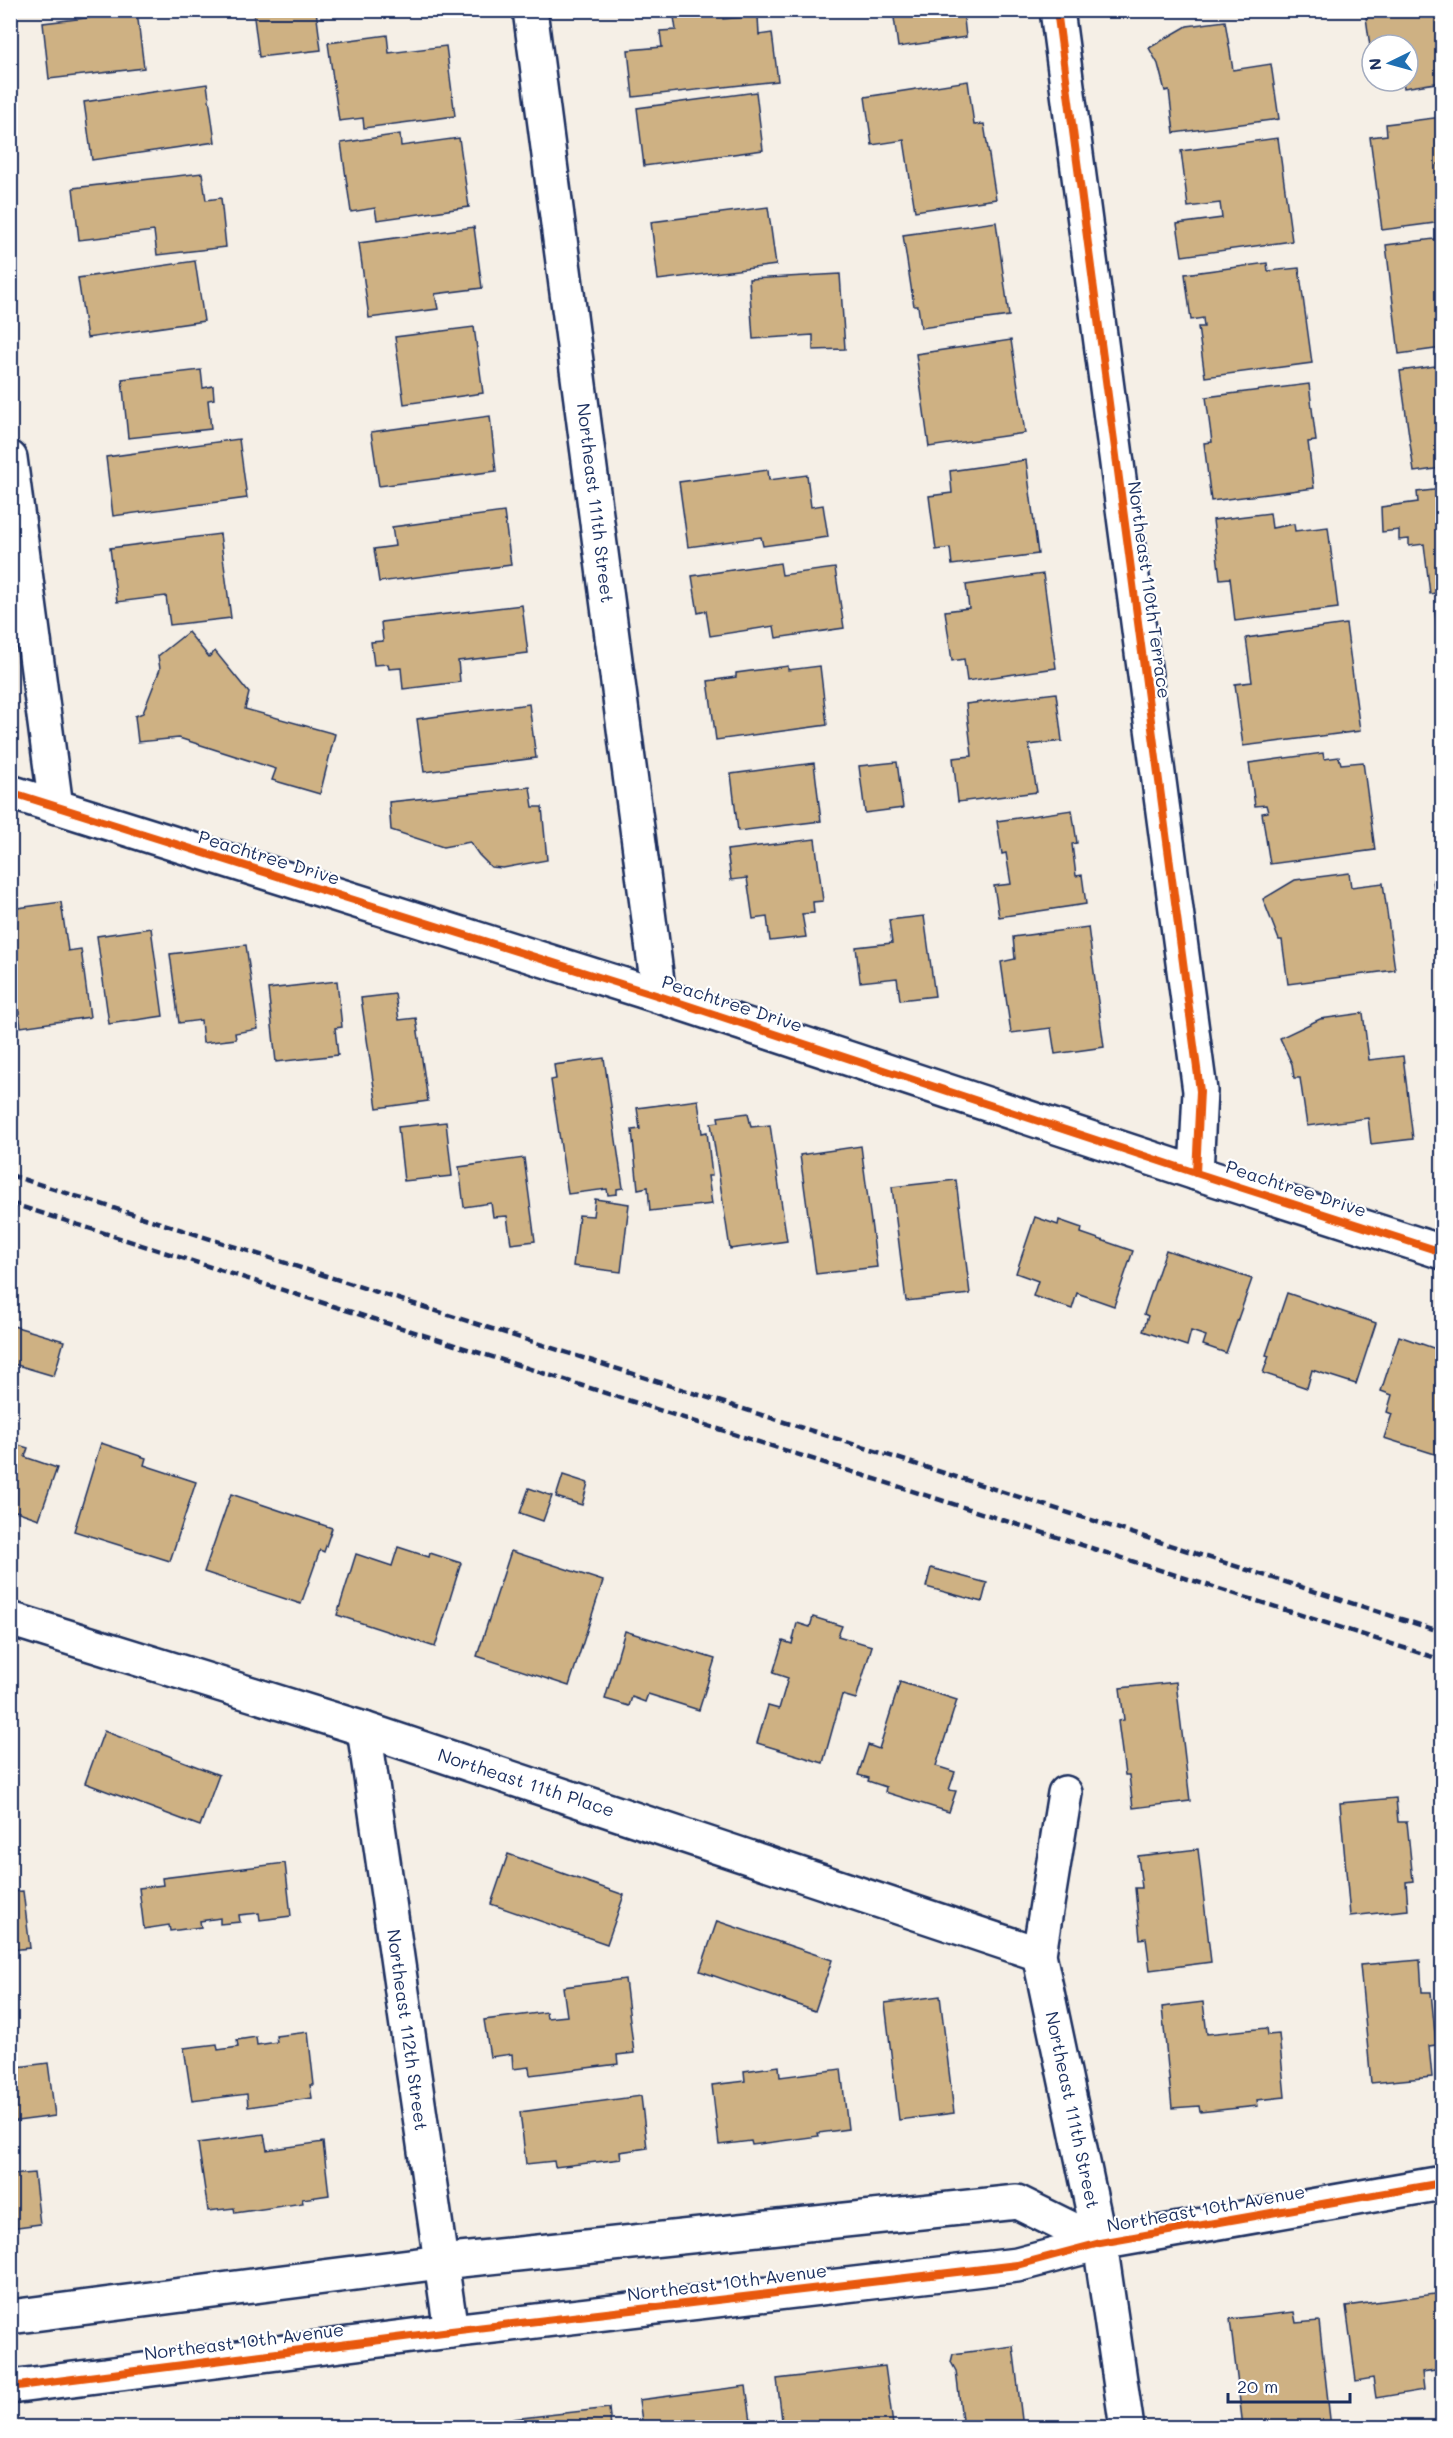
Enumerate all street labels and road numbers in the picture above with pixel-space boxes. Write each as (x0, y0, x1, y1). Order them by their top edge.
street label: Northeast 111th Street (572, 402, 620, 604)
street label: Northeast 110th Terrace (1123, 480, 1177, 700)
street label: Peachtree Drive (196, 824, 343, 890)
street label: Peachtree Drive (659, 969, 806, 1037)
street label: Peachtree Drive (1223, 1154, 1370, 1222)
street label: Northeast 11th Place (435, 1742, 618, 1822)
street label: Northeast 112th Street (382, 1928, 434, 2132)
street label: Northeast 111th Street (1040, 2009, 1106, 2211)
street label: Northeast 10th Avenue (1105, 2179, 1307, 2237)
street label: Northeast 10th Avenue (626, 2258, 828, 2306)
street label: Northeast 10th Avenue (143, 2317, 345, 2365)

